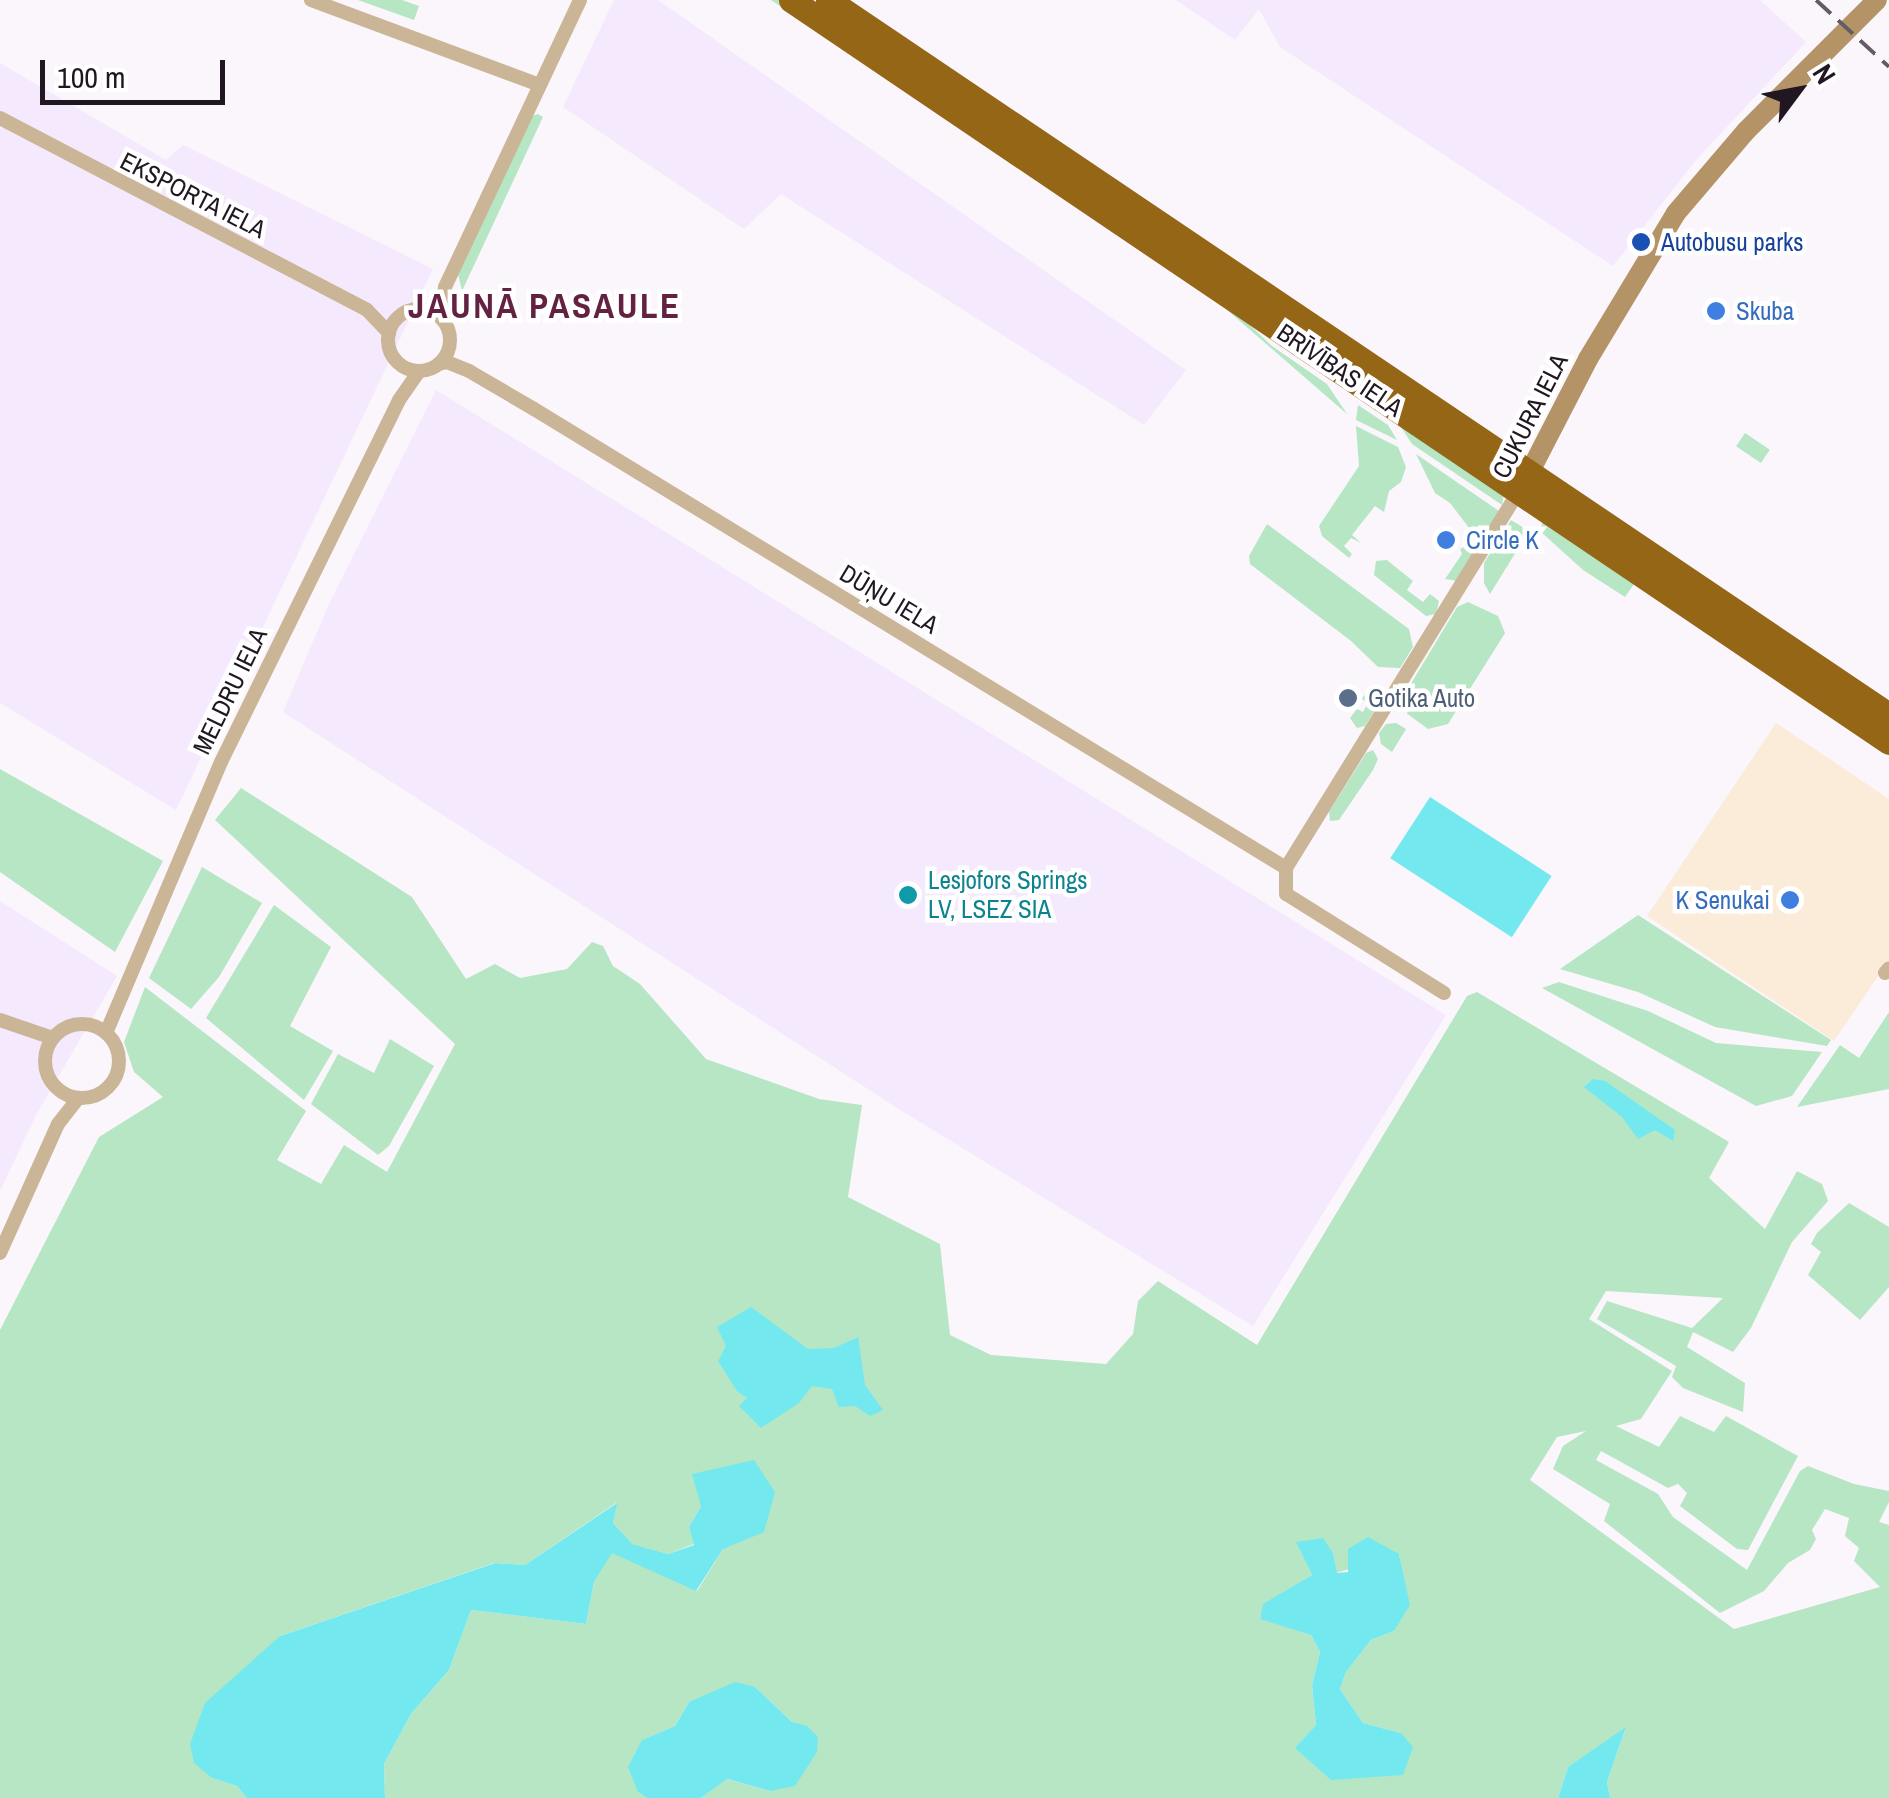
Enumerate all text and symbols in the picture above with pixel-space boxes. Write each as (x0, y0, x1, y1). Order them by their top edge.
scale bar (45, 40, 230, 102)
north arrow (1749, 40, 1849, 140)
text: 100 m (57, 57, 125, 97)
text: N (1804, 57, 1845, 91)
street label: EKSPORTA IELA (115, 145, 271, 245)
place label: Autobusu parks (1661, 227, 1803, 257)
marker: Autobusu parks (1630, 231, 1652, 253)
district label: JAUNĀ PASAULE (408, 285, 682, 327)
place label: Skuba (1736, 296, 1794, 326)
marker: Skuba (1705, 300, 1727, 322)
street label: BRĪVĪBAS IELA (1272, 317, 1408, 423)
street label: CUKURA IELA (1486, 348, 1574, 484)
place label: Circle K (1466, 525, 1539, 555)
marker: Circle K (1435, 529, 1457, 551)
street label: DŪŅU IELA (834, 558, 944, 640)
street label: MELDRU IELA (187, 623, 273, 759)
place label: Gotika Auto (1368, 683, 1476, 713)
marker: Gotika Auto (1337, 687, 1359, 709)
place label: Lesjofors Springs LV, LSEZ SIA (928, 866, 1088, 925)
marker: Lesjofors Springs LV, LSEZ SIA (897, 884, 919, 906)
place label: K Senukai (1675, 885, 1770, 915)
marker: K Senukai (1779, 889, 1801, 911)

